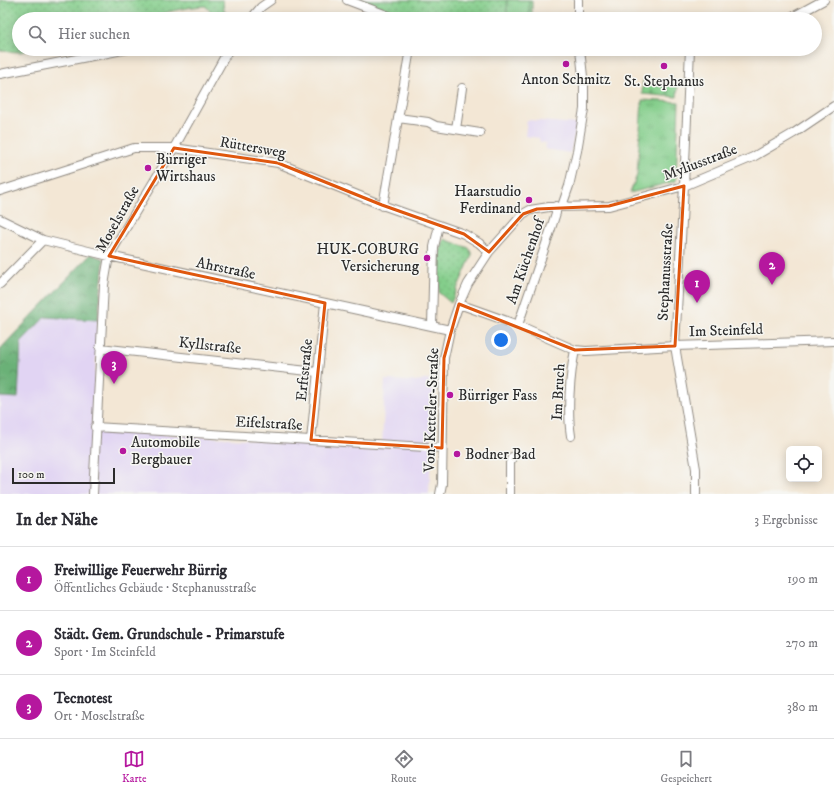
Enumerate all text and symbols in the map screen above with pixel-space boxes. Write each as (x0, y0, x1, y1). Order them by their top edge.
search box (12, 12, 822, 56)
icon: search (26, 23, 48, 45)
text: Hier suchen (58, 25, 130, 44)
marker: Anton Schmitz (561, 59, 571, 69)
marker: St. Stephanus (659, 61, 669, 71)
place label: Anton Schmitz (521, 70, 611, 89)
place label: St. Stephanus (624, 72, 704, 91)
street label: Rüttersweg (218, 132, 288, 163)
street label: Myliusstraße (660, 140, 740, 185)
place label: Bürriger Wirtshaus (155, 150, 215, 186)
marker: Bürriger Wirtshaus (143, 163, 153, 173)
street label: Moselstraße (91, 182, 144, 256)
place label: Haarstudio Ferdinand (454, 182, 522, 218)
marker: Haarstudio Ferdinand (524, 195, 534, 205)
street label: Am Küchenhof (502, 213, 550, 307)
street label: Stephanusstraße (653, 223, 678, 321)
place label: HUK-COBURG Versicherung (316, 240, 420, 276)
pin: 2 (759, 252, 785, 285)
street label: Ahrstraße (195, 253, 257, 284)
marker: HUK-COBURG Versicherung (422, 253, 432, 263)
pin: 1 (684, 270, 710, 303)
street label: Im Steinfeld (689, 320, 764, 341)
your location (491, 330, 511, 350)
street label: Kyllstraße (178, 333, 242, 358)
street label: Erftstraße (292, 338, 317, 402)
street label: Von-Ketteler-Straße (420, 347, 443, 474)
pin: 3 (101, 351, 127, 384)
street label: Im Bruch (548, 363, 569, 421)
place label: Bürriger Fass (458, 386, 537, 405)
marker: Bürriger Fass (445, 390, 455, 400)
street label: Eifelstraße (235, 412, 303, 435)
place label: Automobile Bergbauer (131, 433, 200, 469)
place label: Bodner Bad (465, 445, 536, 464)
marker: Automobile Bergbauer (118, 446, 128, 456)
map controls (786, 446, 822, 482)
button: locate (786, 446, 822, 482)
marker: Bodner Bad (452, 449, 462, 459)
scale bar (12, 466, 115, 485)
text: 100 m (18, 468, 44, 482)
text: In der Nähe (16, 509, 98, 531)
text: 3 Ergebnisse (754, 512, 818, 528)
text: Freiwillige Feuerwehr Bürrig (54, 561, 227, 580)
text: 1 (27, 571, 31, 587)
text: 190 m (787, 571, 818, 587)
text: Öffentliches Gebäude · Stephanusstraße (54, 580, 256, 596)
text: Städt. Gem. Grundschule - Primarstufe (54, 625, 284, 644)
text: 2 (26, 635, 32, 651)
text: 270 m (786, 635, 818, 651)
text: Sport · Im Steinfeld (54, 644, 156, 660)
text: Tecnotest (54, 689, 112, 708)
text: 3 (27, 699, 31, 715)
text: 380 m (787, 699, 818, 715)
text: Ort · Moselstraße (54, 708, 145, 724)
tab: Karte (122, 748, 147, 786)
tab: Route (391, 748, 417, 786)
tab: Gespeichert (661, 748, 712, 786)

